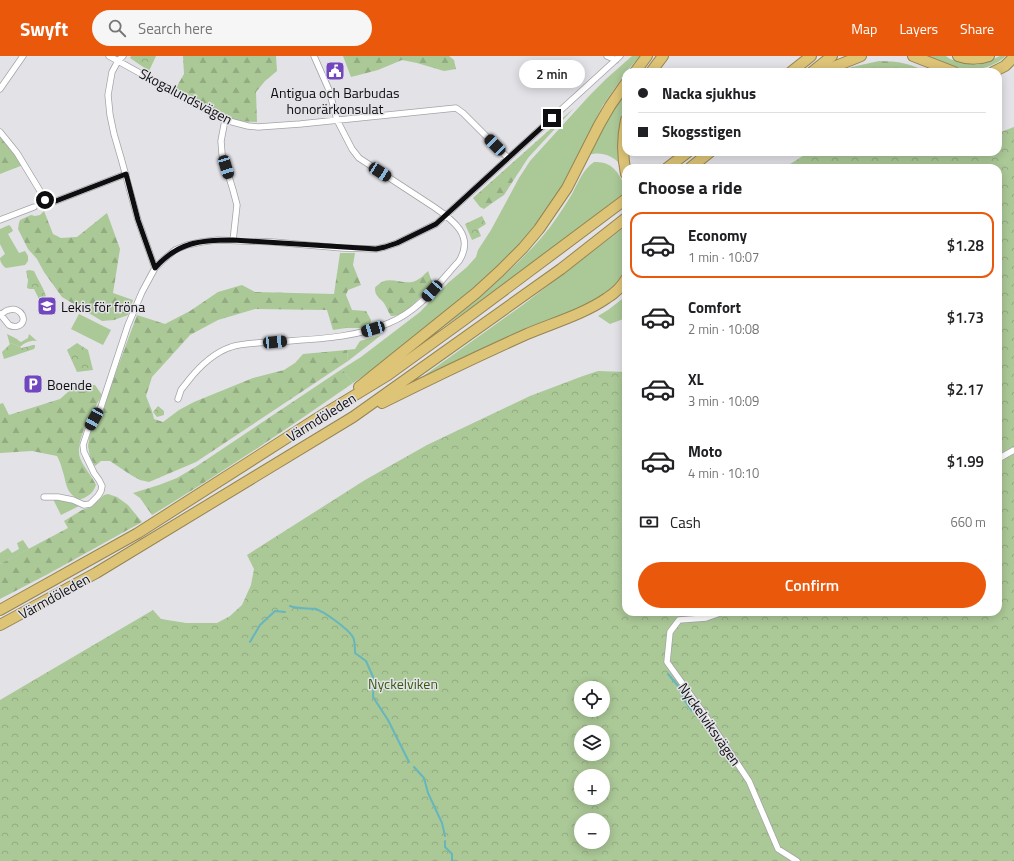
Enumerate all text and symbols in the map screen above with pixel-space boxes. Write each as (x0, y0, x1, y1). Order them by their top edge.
search box (92, 10, 372, 46)
text: Swyft (20, 14, 68, 43)
icon: search (106, 17, 128, 39)
text: Search here (138, 17, 212, 40)
text: Map (851, 18, 877, 39)
text: Layers (899, 18, 938, 39)
text: Share (960, 18, 994, 39)
public building icon: Antigua och Barbudas honorärkonsulat (324, 60, 346, 82)
callout: 2 min (519, 60, 585, 88)
street label: Skogalundsvägen (136, 63, 236, 129)
text: 2 min (536, 64, 568, 84)
place label: Antigua och Barbudas honorärkonsulat (271, 82, 399, 119)
text: Nacka sjukhus (662, 82, 756, 105)
route end (543, 109, 561, 127)
text: Skogsstigen (662, 120, 741, 143)
car (482, 132, 508, 158)
car (217, 154, 235, 180)
car (367, 160, 393, 184)
text: Choose a ride (638, 174, 742, 201)
route start (36, 191, 54, 209)
text: Economy (688, 224, 747, 247)
icon: car (640, 227, 676, 263)
text: $1.28 (947, 234, 984, 257)
text: 1 min · 10:07 (688, 247, 759, 267)
car (420, 278, 444, 304)
school or university icon: Lekis för fröna (36, 295, 58, 317)
place label: Lekis för fröna (61, 296, 145, 317)
text: Comfort (688, 296, 741, 319)
icon: car (640, 299, 676, 335)
text: $1.73 (947, 306, 984, 329)
text: 2 min · 10:08 (688, 319, 759, 339)
car (360, 320, 386, 338)
car (263, 335, 287, 349)
text: XL (688, 368, 704, 391)
icon: car (640, 371, 676, 407)
parking icon: Boende (22, 373, 44, 395)
place label: Boende (47, 374, 92, 395)
text: $2.17 (947, 378, 984, 401)
street label: Värmdöleden (282, 387, 360, 447)
text: 3 min · 10:09 (688, 391, 759, 411)
car (83, 406, 105, 432)
text: Moto (688, 440, 722, 463)
icon: car (640, 443, 676, 479)
text: $1.99 (947, 450, 984, 473)
text: 4 min · 10:10 (688, 463, 759, 483)
icon: cash (638, 511, 660, 533)
text: Cash (670, 511, 701, 534)
text: 660 m (950, 512, 986, 532)
button: Confirm (638, 562, 986, 608)
street label: Värmdöleden (15, 568, 93, 624)
park label: Nyckelviken (368, 673, 438, 694)
street label: Nyckelviksvägen (673, 678, 747, 770)
map controls (574, 681, 610, 849)
button: locate (574, 681, 610, 717)
button: layers (574, 725, 610, 761)
button: + (574, 769, 610, 805)
button: − (574, 813, 610, 849)

